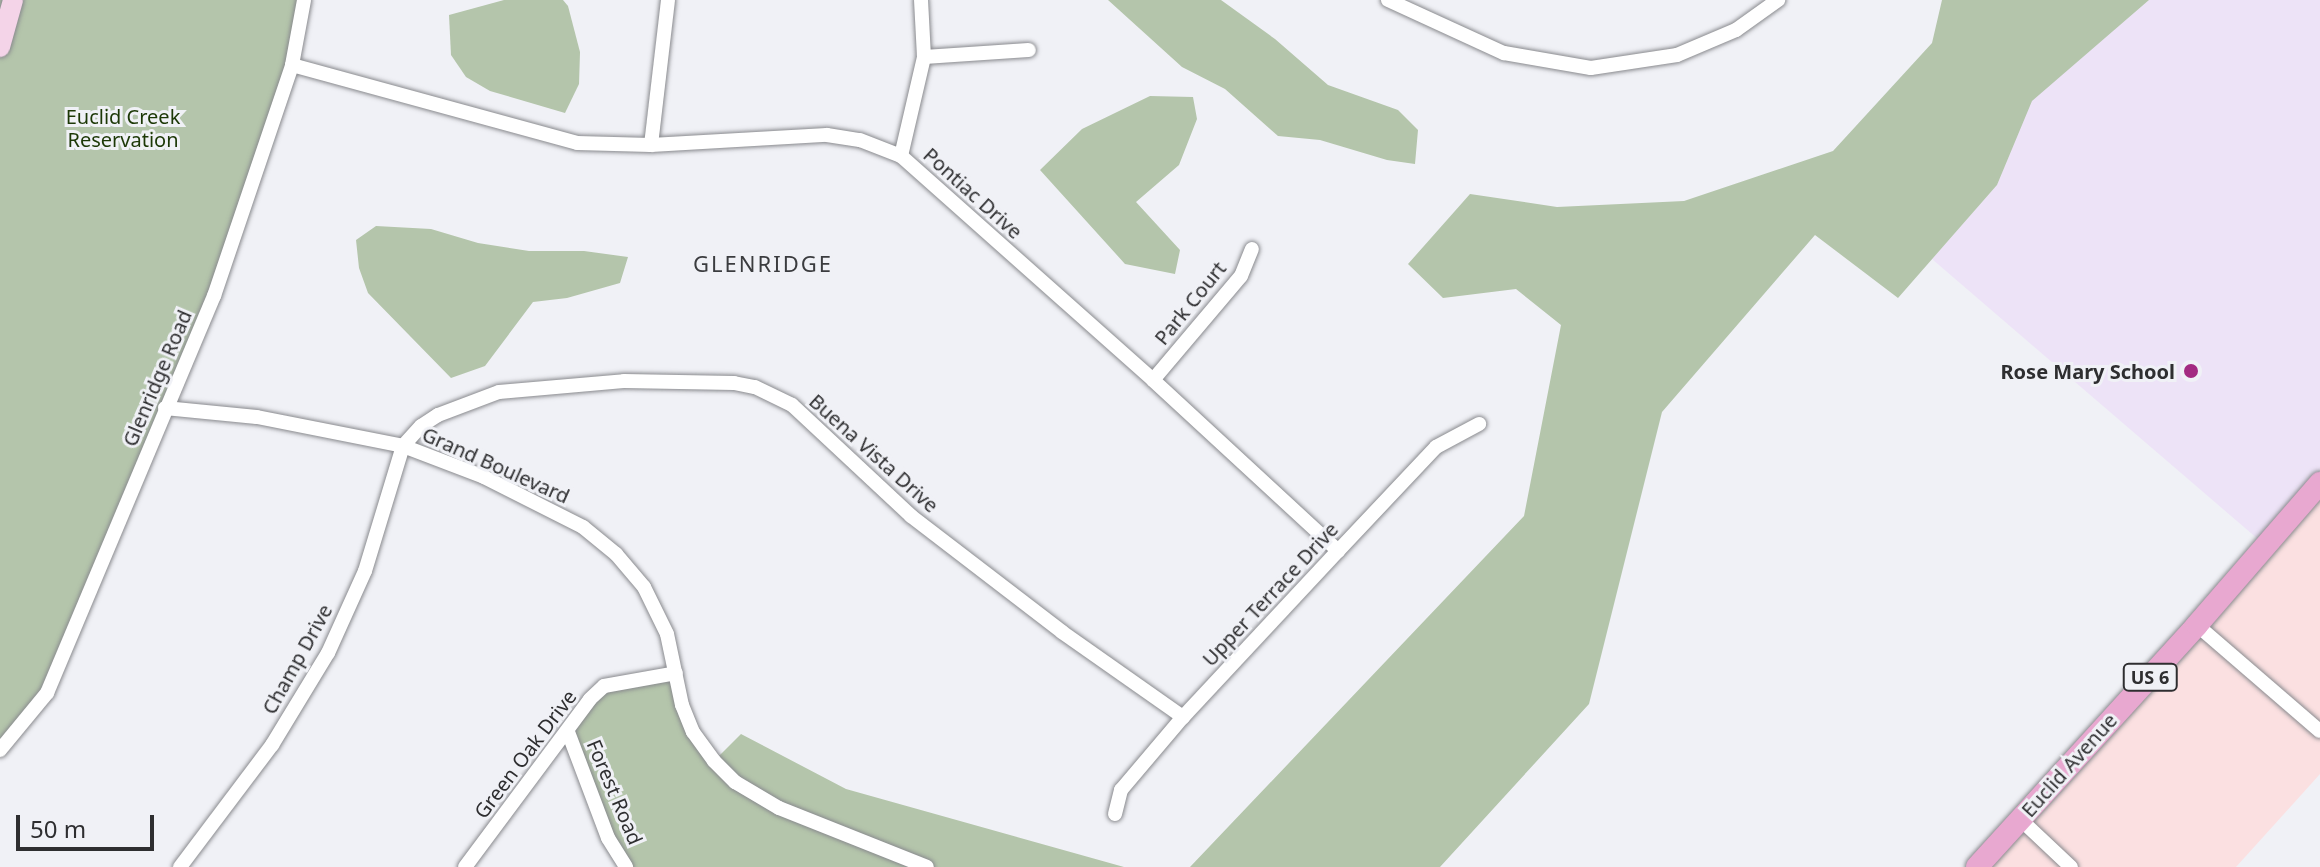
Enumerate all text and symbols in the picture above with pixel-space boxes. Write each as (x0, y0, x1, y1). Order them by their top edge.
park label: Euclid Creek Reservation (66, 104, 180, 151)
street label: Pontiac Drive (919, 142, 1027, 244)
district label: GLENRIDGE (693, 251, 833, 277)
street label: Park Court (1149, 257, 1231, 349)
street label: Glenridge Road (117, 306, 197, 450)
place label: Rose Mary School (2001, 359, 2175, 383)
marker: Rose Mary School (2182, 362, 2200, 380)
street label: Buena Vista Drive (805, 389, 943, 517)
street label: Grand Boulevard (419, 422, 573, 508)
street label: Upper Terrace Drive (1197, 517, 1343, 671)
street label: Champ Drive (257, 600, 337, 718)
road number: US 6 (2122, 663, 2178, 691)
street label: Green Oak Drive (469, 685, 581, 823)
street label: Euclid Avenue (2016, 708, 2122, 822)
street label: Forest Road (582, 736, 648, 848)
scale bar (20, 799, 158, 849)
text: 50 m (30, 812, 86, 845)

